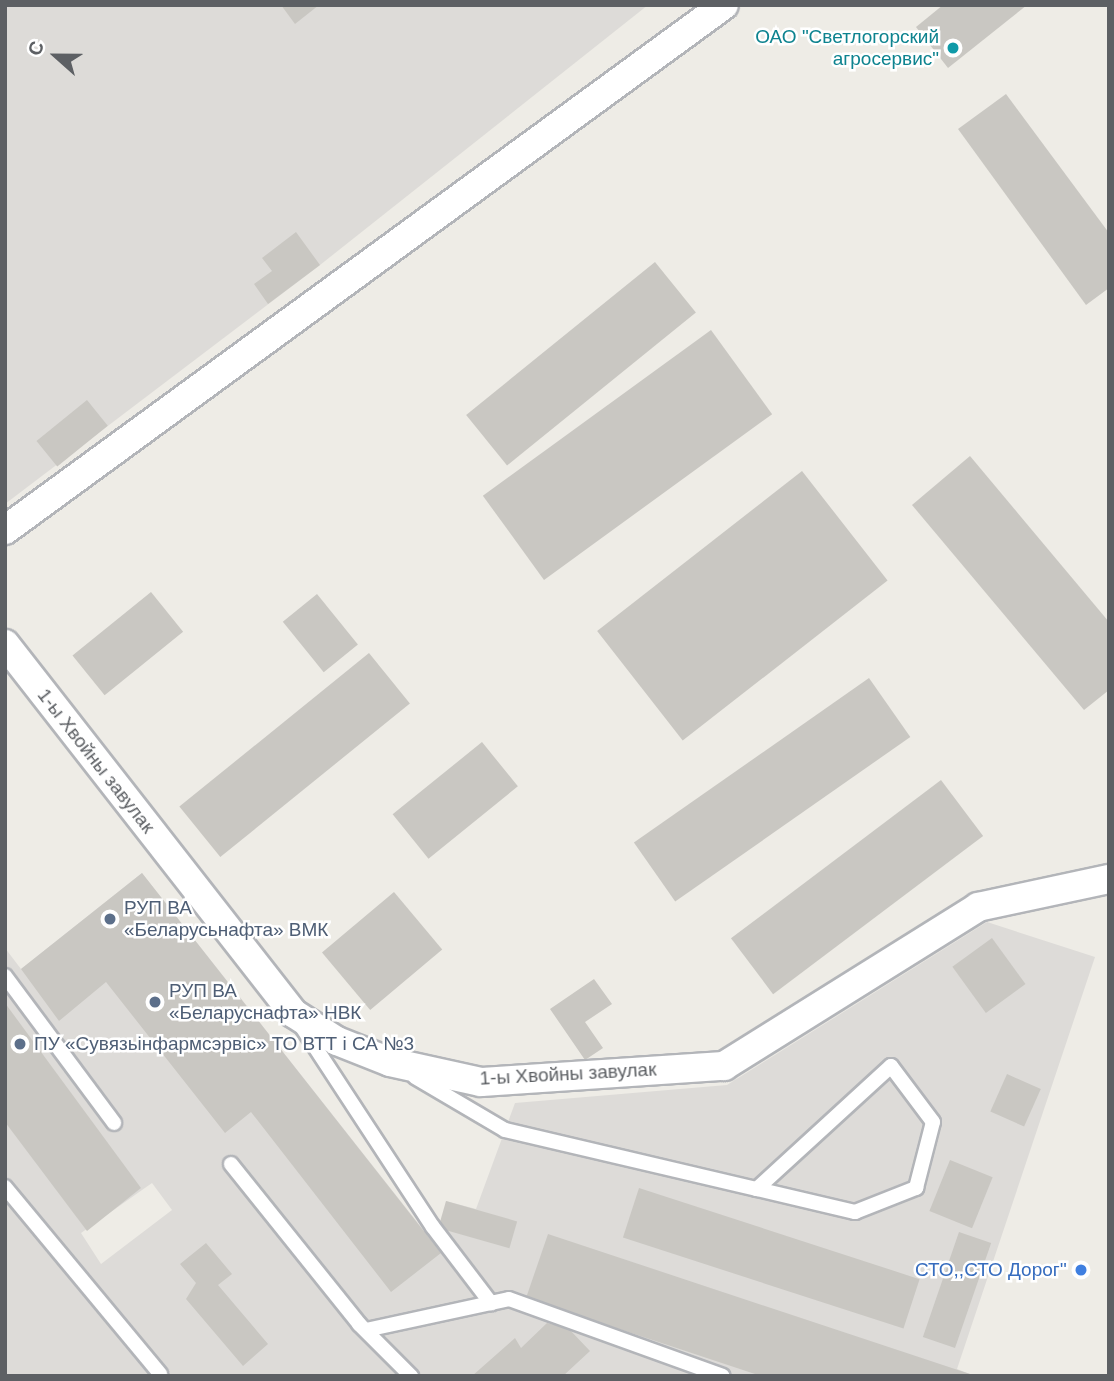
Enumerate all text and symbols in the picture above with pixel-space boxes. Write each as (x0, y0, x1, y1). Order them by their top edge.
north arrow (21, 21, 91, 91)
place label: ОАО "Светлогорский агросервис" (755, 26, 939, 70)
text: С (24, 38, 48, 58)
marker: ОАО "Светлогорский агросервис" (945, 40, 961, 56)
street label: 1-ы Хвойны завулак (33, 684, 159, 838)
place label: РУП ВА «Беларусьнафта» ВМК (124, 897, 328, 941)
marker: РУП ВА «Беларусьнафта» ВМК (102, 911, 118, 927)
place label: РУП ВА «Беларуснафта» НВК (169, 980, 361, 1024)
marker: РУП ВА «Беларуснафта» НВК (147, 994, 163, 1010)
place label: ПУ «Сувязьінфармсэрвіс» ТО ВТТ і СА №3 (34, 1033, 414, 1055)
marker: ПУ «Сувязьінфармсэрвіс» ТО ВТТ і СА №3 (12, 1036, 28, 1052)
street label: 1-ы Хвойны завулак (479, 1058, 657, 1090)
place label: СТО,,СТО Дорог'' (915, 1259, 1067, 1281)
marker: СТО,,СТО Дорог'' (1073, 1262, 1089, 1278)

